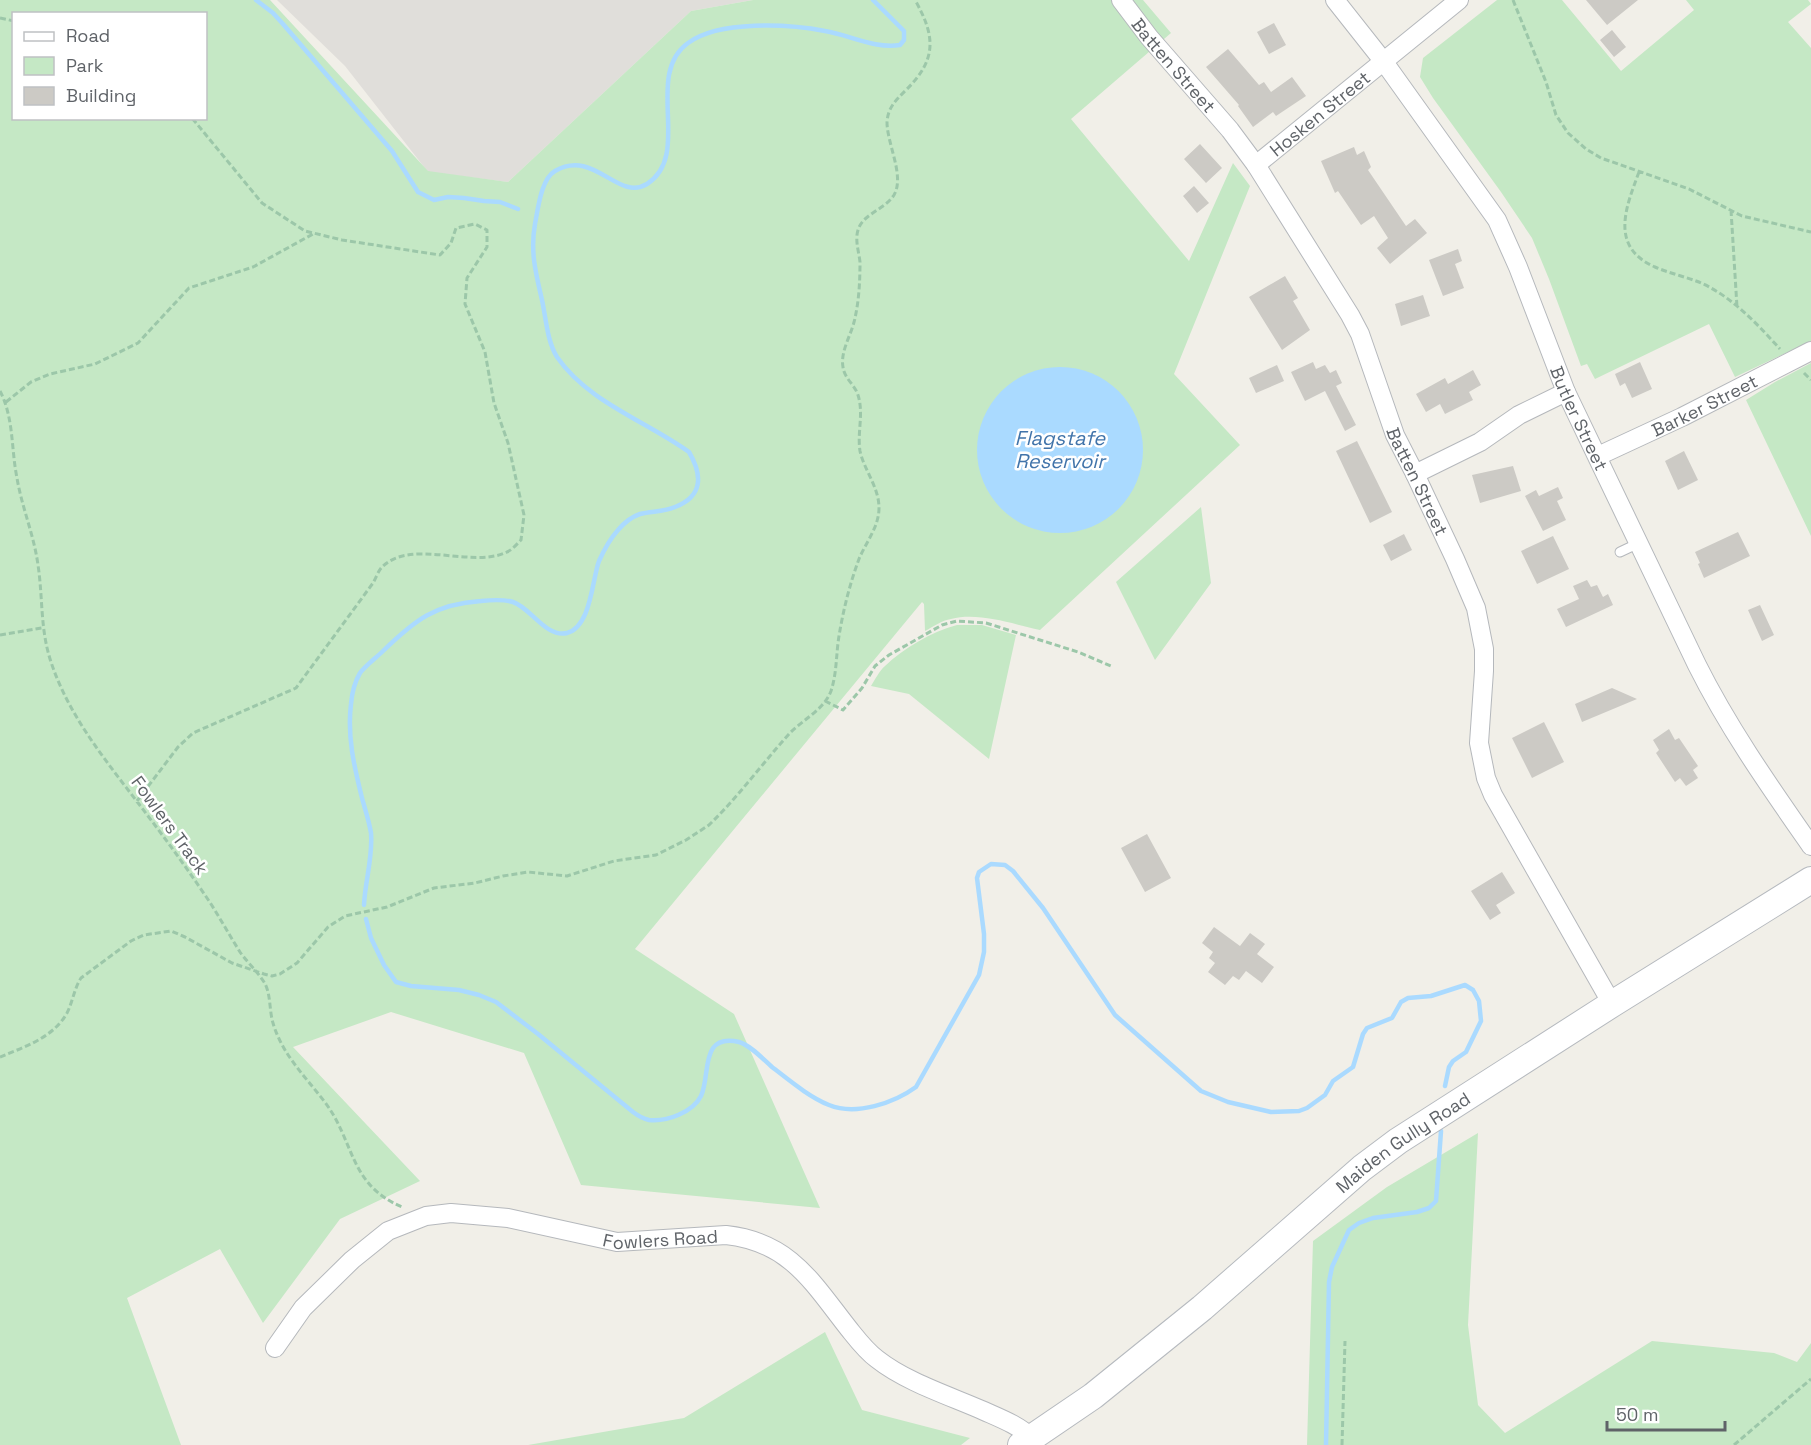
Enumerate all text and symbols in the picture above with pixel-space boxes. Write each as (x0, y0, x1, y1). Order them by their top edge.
legend (12, 12, 207, 120)
street label: Batten Street (1127, 13, 1221, 117)
text: Road (66, 24, 110, 47)
text: Park (66, 54, 104, 77)
street label: Hosken Street (1265, 66, 1375, 161)
text: Building (66, 84, 136, 107)
street label: Butler Street (1546, 363, 1613, 474)
street label: Barker Street (1648, 369, 1761, 441)
street label: Batten Street (1382, 424, 1454, 539)
water label: Flagstafe Reservoir (1015, 425, 1107, 474)
street label: Fowlers Track (126, 771, 214, 879)
street label: Maiden Gully Road (1331, 1086, 1474, 1198)
street label: Fowlers Road (601, 1224, 719, 1254)
scale bar (1607, 1394, 1726, 1432)
text: 50 m (1616, 1403, 1658, 1426)

